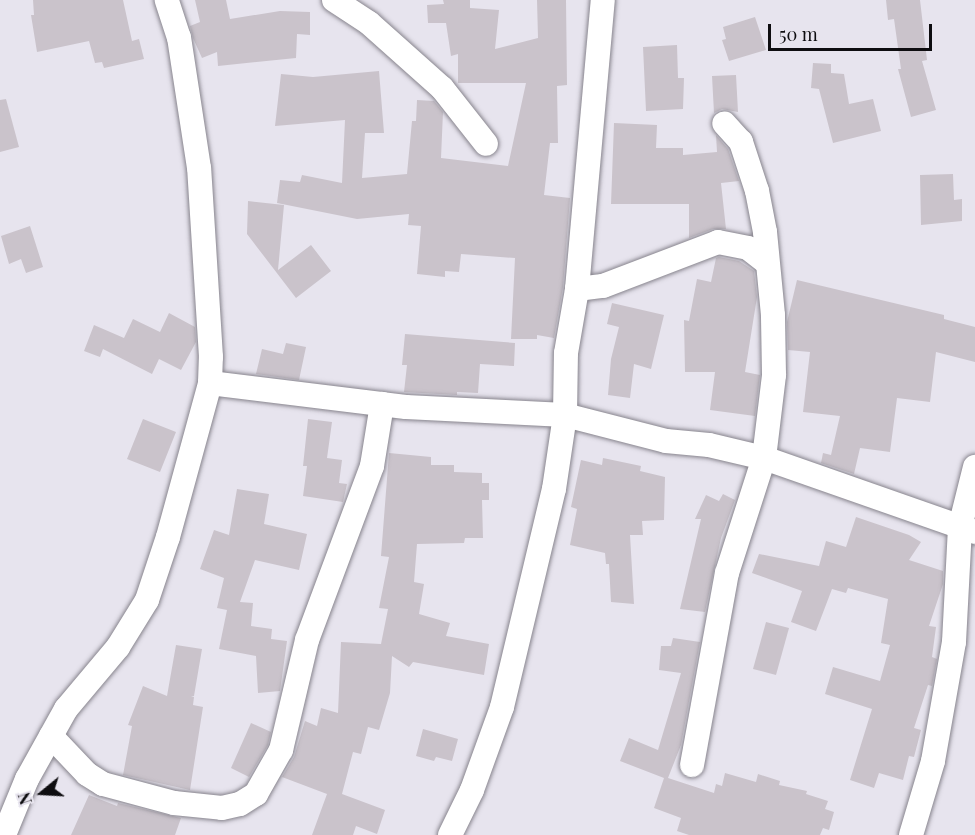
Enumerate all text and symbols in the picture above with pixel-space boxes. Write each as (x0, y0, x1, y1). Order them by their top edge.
scale bar (771, 12, 934, 50)
text: 50 m (779, 22, 818, 46)
north arrow (12, 763, 72, 823)
text: N (13, 790, 36, 807)

